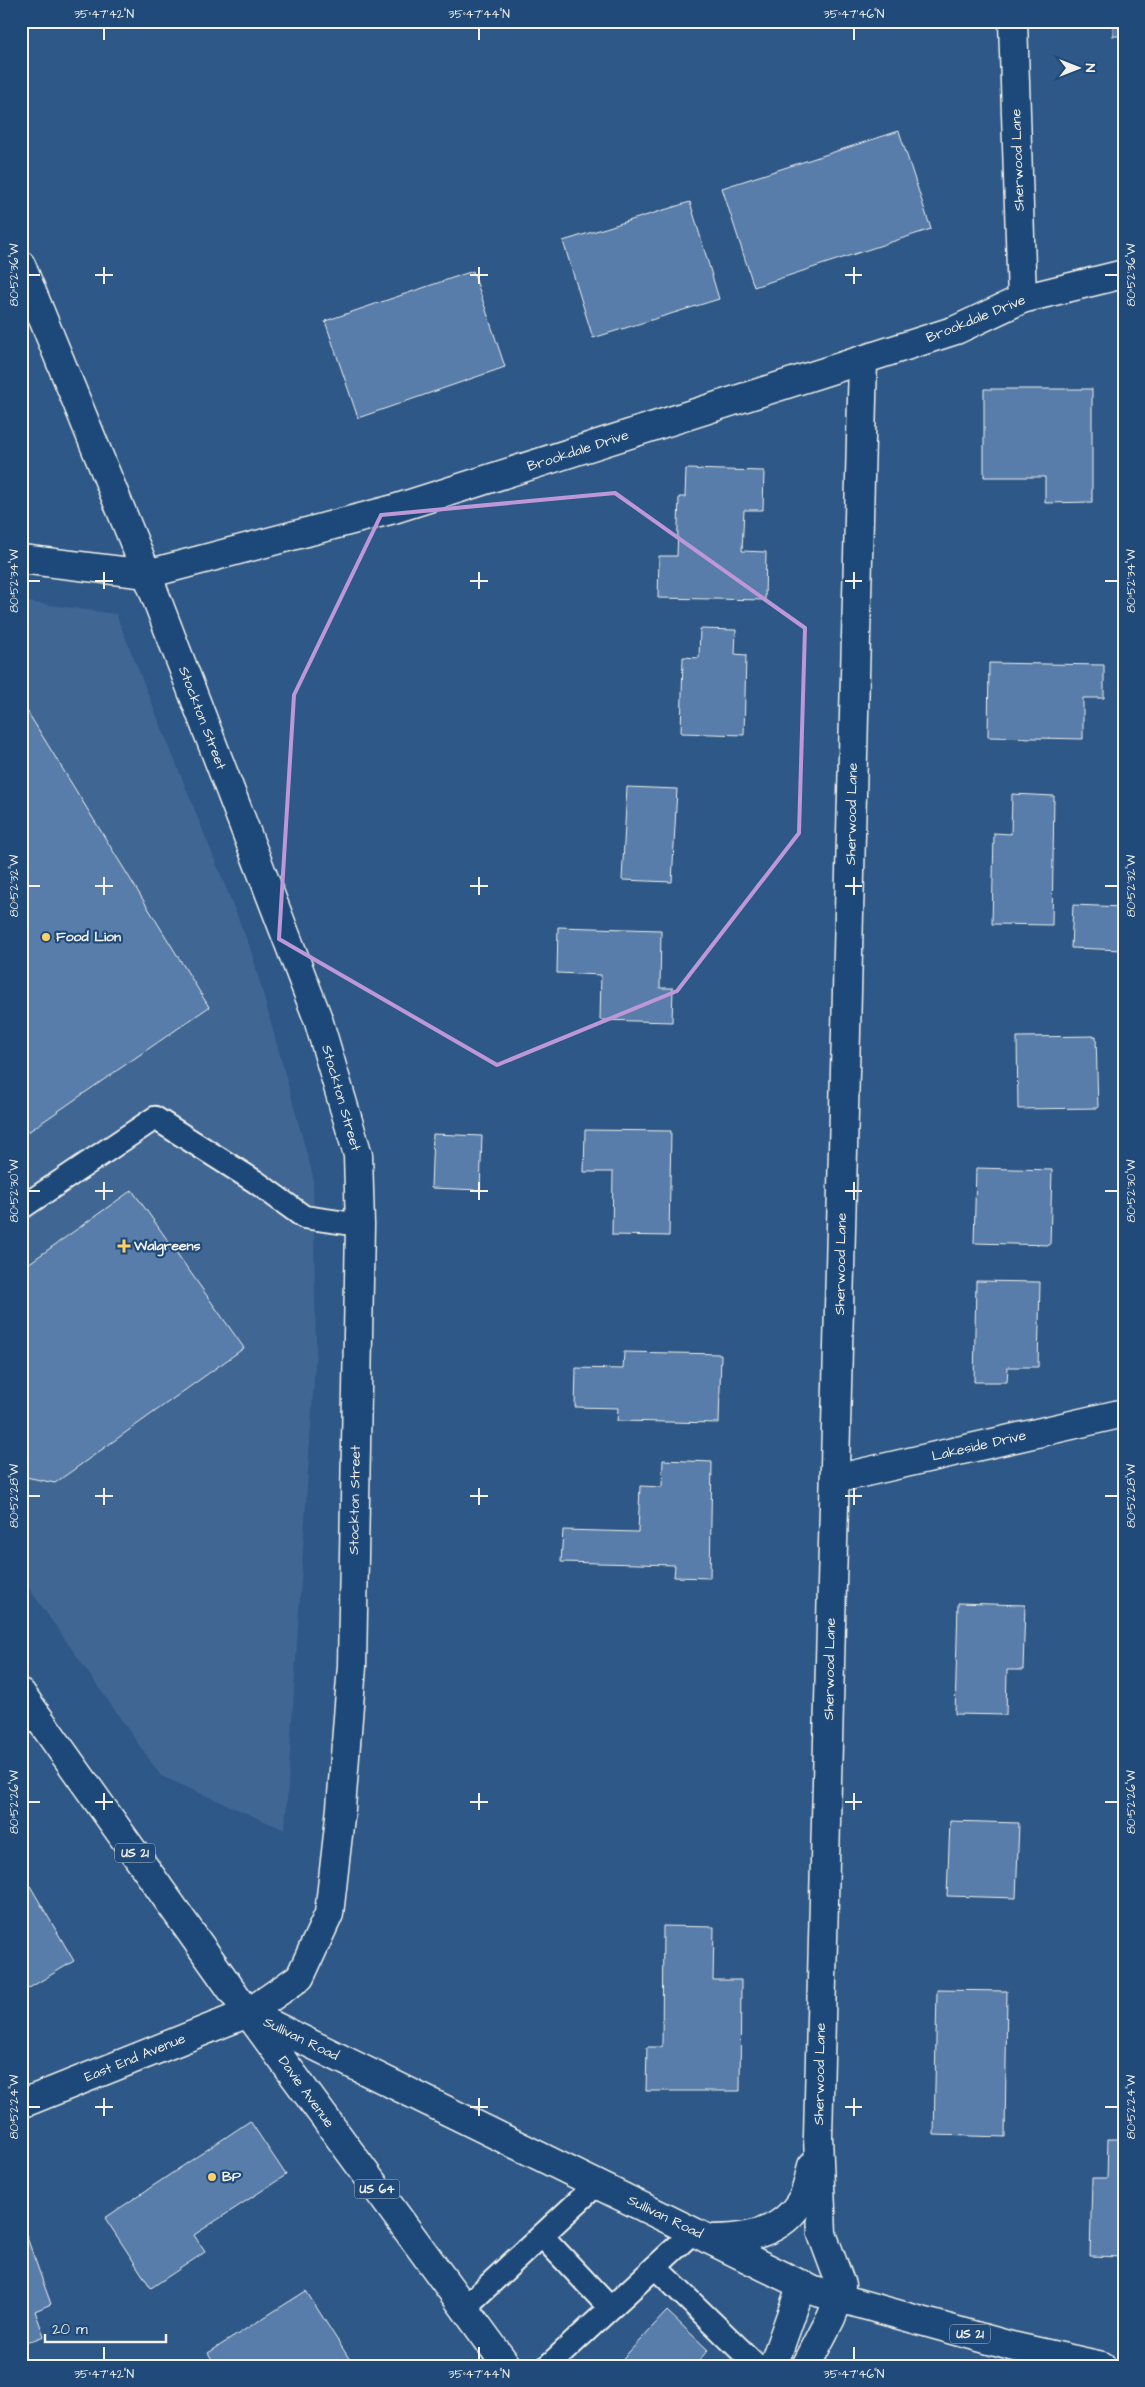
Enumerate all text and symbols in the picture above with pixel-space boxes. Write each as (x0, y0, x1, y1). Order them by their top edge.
text: 35°47'42"N (74, 6, 135, 23)
text: 35°47'44"N (448, 6, 510, 23)
text: 35°47'46"N (824, 6, 885, 23)
north arrow (1052, 42, 1102, 92)
text: N (1080, 64, 1100, 73)
street label: Sherwood Lane (1006, 108, 1030, 212)
text: 80°52'36"W (6, 243, 23, 307)
text: 80°52'36"W (1123, 243, 1140, 307)
street label: Brookdale Drive (923, 290, 1029, 348)
street label: Brookdale Drive (525, 425, 632, 477)
text: 80°52'34"W (6, 548, 23, 613)
text: 80°52'34"W (1123, 548, 1140, 613)
street label: Stockton Street (173, 663, 231, 773)
street label: Sherwood Lane (841, 762, 863, 865)
text: 80°52'32"W (6, 854, 23, 917)
text: 80°52'32"W (1123, 854, 1140, 917)
place label: Food Lion (56, 927, 121, 947)
marker: Food Lion (40, 931, 52, 943)
street label: Stockton Street (316, 1043, 366, 1154)
text: 80°52'30"W (6, 1159, 23, 1223)
text: 80°52'30"W (1123, 1159, 1140, 1223)
street label: Sherwood Lane (830, 1212, 852, 1315)
place label: Walgreens (133, 1236, 201, 1257)
marker: Walgreens (118, 1240, 130, 1252)
street label: Lakeside Drive (930, 1425, 1029, 1467)
street label: Stockton Street (344, 1445, 366, 1555)
text: 80°52'28"W (6, 1463, 23, 1528)
text: 80°52'28"W (1123, 1463, 1140, 1528)
street label: Sherwood Lane (819, 1617, 841, 1720)
text: 80°52'26"W (6, 1769, 23, 1834)
text: 80°52'26"W (1123, 1769, 1140, 1834)
road number: US 21 (115, 1844, 155, 1862)
street label: Sullivan Road (260, 2012, 342, 2066)
street label: Sherwood Lane (809, 2022, 831, 2125)
street label: East End Avenue (82, 2028, 189, 2087)
street label: Davie Avenue (273, 2052, 339, 2132)
text: 80°52'24"W (6, 2074, 23, 2139)
text: 80°52'24"W (1123, 2074, 1140, 2139)
place label: BP (222, 2167, 241, 2187)
marker: BP (206, 2171, 218, 2183)
road number: US 64 (354, 2180, 400, 2198)
street label: Sullivan Road (624, 2190, 706, 2244)
scale bar (45, 2312, 166, 2344)
text: 20 m (52, 2319, 88, 2340)
road number: US 21 (950, 2324, 990, 2344)
text: 35°47'42"N (74, 2366, 135, 2383)
text: 35°47'44"N (448, 2366, 510, 2383)
text: 35°47'46"N (824, 2366, 885, 2383)

